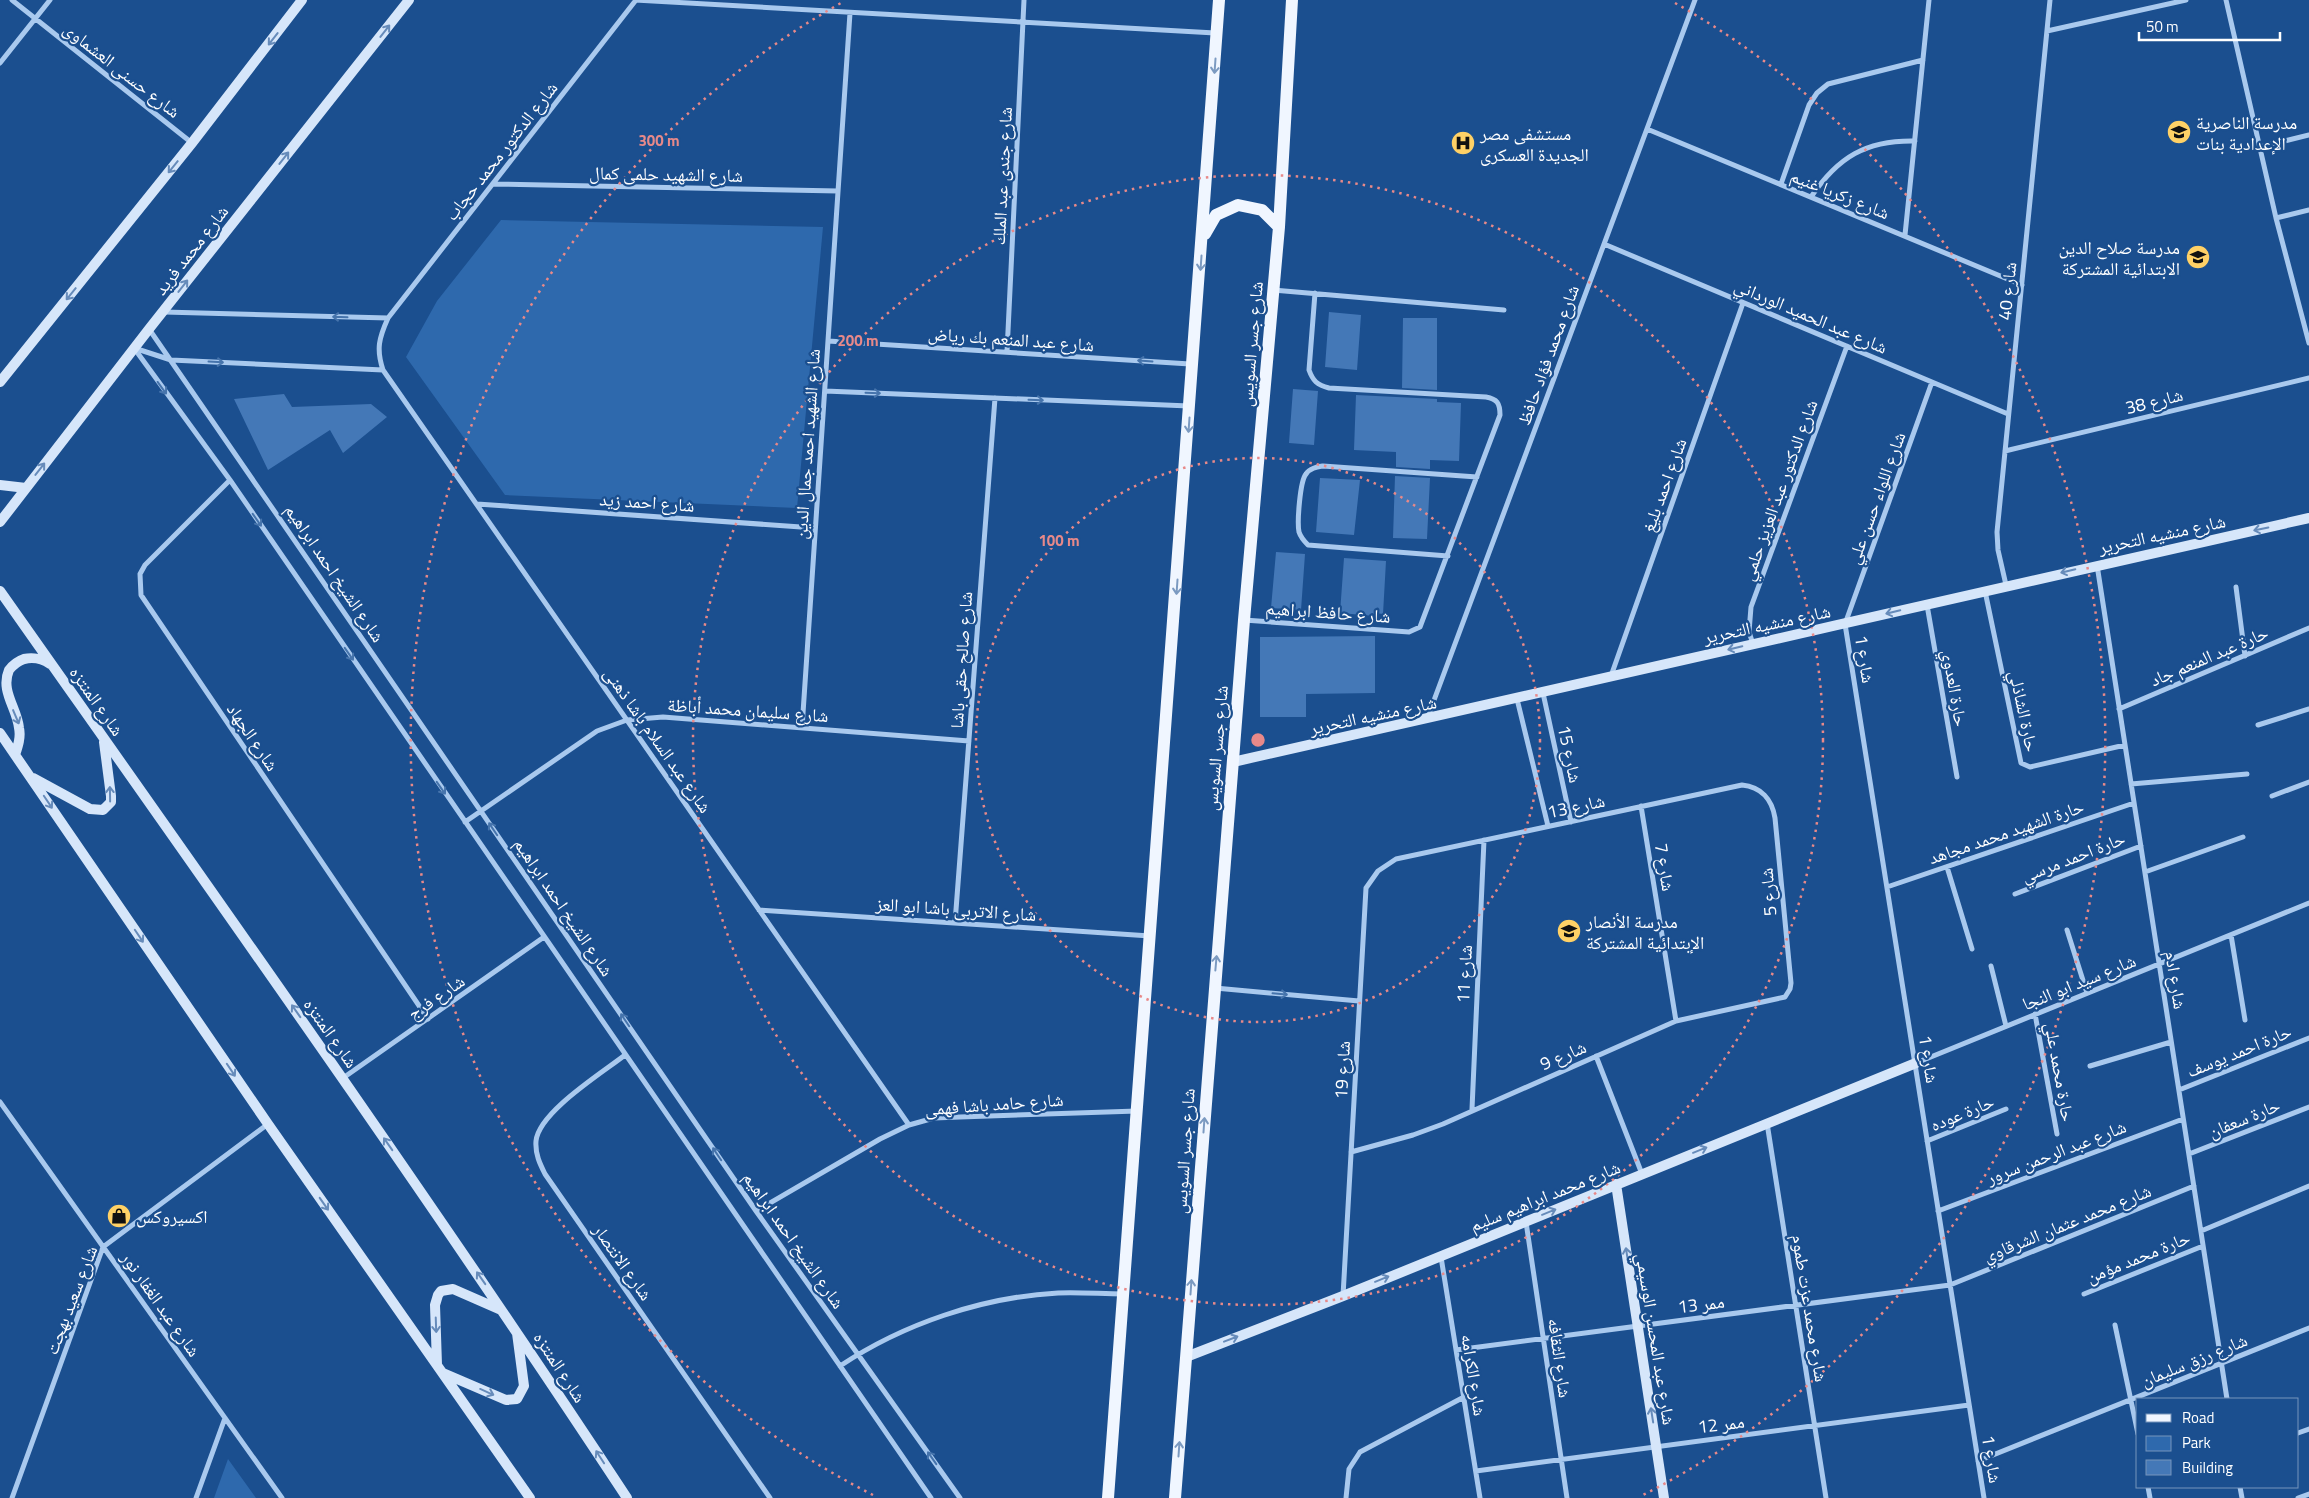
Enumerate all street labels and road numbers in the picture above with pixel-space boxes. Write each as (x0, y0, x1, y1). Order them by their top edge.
street label: شارع حسنى العشماوى (58, 16, 186, 124)
street label: شارع الدكتور محمد حجاب (438, 76, 564, 226)
street label: شارع جندى عبد الملك (985, 106, 1019, 246)
street label: شارع الشهيد حلمى كمال (589, 159, 743, 189)
street label: شارع زكريا غنيم (1786, 162, 1894, 226)
street label: شارع محمد فريد (147, 199, 235, 301)
street label: شارع 40 (1991, 261, 2023, 321)
street label: شارع عبد الحميد الورداني (1730, 272, 1892, 362)
street label: شارع جسر السويس (1232, 280, 1270, 408)
street label: شارع محمد فؤاد حافظ (1510, 281, 1586, 429)
street label: شارع عبد المنعم بك رياض (927, 320, 1095, 358)
street label: شارع الشهيد احمد جمال الدين (787, 348, 827, 540)
street label: شارع 38 (2122, 381, 2186, 421)
street label: شارع الدكتور عبد العزيز حلمي (1734, 396, 1826, 585)
street label: شارع اللواء حسن علي (1840, 428, 1914, 568)
street label: شارع احمد بليغ (1635, 434, 1693, 536)
street label: شارع احمد زيد (598, 485, 696, 519)
street label: شارع الشيخ احمد ابراهيم (278, 498, 392, 648)
street label: شارع منشيه التحرير (2095, 507, 2228, 561)
street label: شارع صالح حقى باشا (943, 591, 979, 729)
street label: شارع حافظ ابراهيم (1264, 594, 1392, 630)
street label: شارع منشيه التحرير (1700, 597, 1833, 651)
street label: حارة عبد المنعم جاد (2146, 619, 2272, 693)
street label: شارع 1 (1848, 633, 1882, 685)
street label: حارة العدوي (1933, 647, 1975, 729)
street label: شارع المنتزه (63, 660, 131, 742)
street label: شارع عبد السلام باشا ذهنى (597, 661, 719, 819)
street label: حارة الشاذلي (2001, 668, 2046, 754)
street label: شارع جسر السويس (1197, 684, 1235, 812)
street label: شارع منشيه التحرير (1306, 688, 1439, 742)
street label: شارع سليمان محمد أباظة (667, 691, 829, 729)
street label: شارع الجهاد (220, 697, 286, 777)
street label: شارع 15 (1551, 723, 1589, 785)
street label: شارع 13 (1545, 787, 1607, 825)
street label: حارة الشهيد محمد مجاهد (1925, 793, 2087, 871)
street label: حارة احمد مرسي (2017, 825, 2130, 891)
street label: شارع الشيخ احمد ابراهيم (507, 832, 621, 982)
street label: شارع 7 (1648, 841, 1682, 893)
street label: شارع 5 (1752, 867, 1784, 917)
street label: شارع الاتربى باشا ابو العز (874, 890, 1037, 928)
street label: شارع 11 (1449, 944, 1479, 1004)
street label: شارع سيد ابو النجا (2018, 947, 2140, 1017)
street label: شارع ادم (2158, 949, 2194, 1011)
street label: شارع فرج (402, 967, 470, 1027)
street label: شارع المنتزه (297, 992, 365, 1074)
street label: حارة احمد يوسف (2182, 1018, 2296, 1084)
street label: حارة محمد علي (2036, 1020, 2082, 1124)
street label: شارع 9 (1536, 1033, 1590, 1077)
street label: شارع 1 (1912, 1033, 1946, 1085)
street label: شارع 19 (1327, 1040, 1357, 1100)
street label: شارع حامد باشا فهمى (924, 1086, 1064, 1122)
street label: شارع جسر السويس (1166, 1087, 1202, 1215)
street label: حارة عوده (1926, 1088, 1998, 1138)
street label: حارة سعفان (2204, 1091, 2284, 1145)
street label: شارع عبد الرحمن سرور (1981, 1113, 2130, 1192)
street label: شارع محمد ابراهيم سليم (1466, 1153, 1624, 1239)
street label: شارع الشيخ احمد ابراهيم (736, 1166, 852, 1314)
street label: شارع محمد عثمان الشرقاوي (1979, 1177, 2156, 1271)
street label: شارع الانتصار (586, 1217, 660, 1306)
street label: حارة محمد مؤمن (2082, 1224, 2194, 1290)
street label: شارع محمد عزت طموم (1785, 1232, 1835, 1384)
street label: شارع سعيد بهجت (38, 1242, 104, 1358)
street label: شارع عبد الغفار نور (114, 1245, 207, 1362)
street label: شارع عبد المحسن الوسيمي (1628, 1251, 1683, 1427)
street label: ممر 13 (1676, 1288, 1726, 1320)
street label: شارع الثقافه (1541, 1317, 1579, 1399)
street label: شارع المنتزه (527, 1326, 593, 1408)
street label: شارع رزق سليمان (2137, 1326, 2251, 1394)
street label: شارع الكرامه (1454, 1332, 1494, 1418)
street label: ممر 12 (1696, 1408, 1746, 1440)
street label: شارع 1 (1975, 1433, 2009, 1485)

